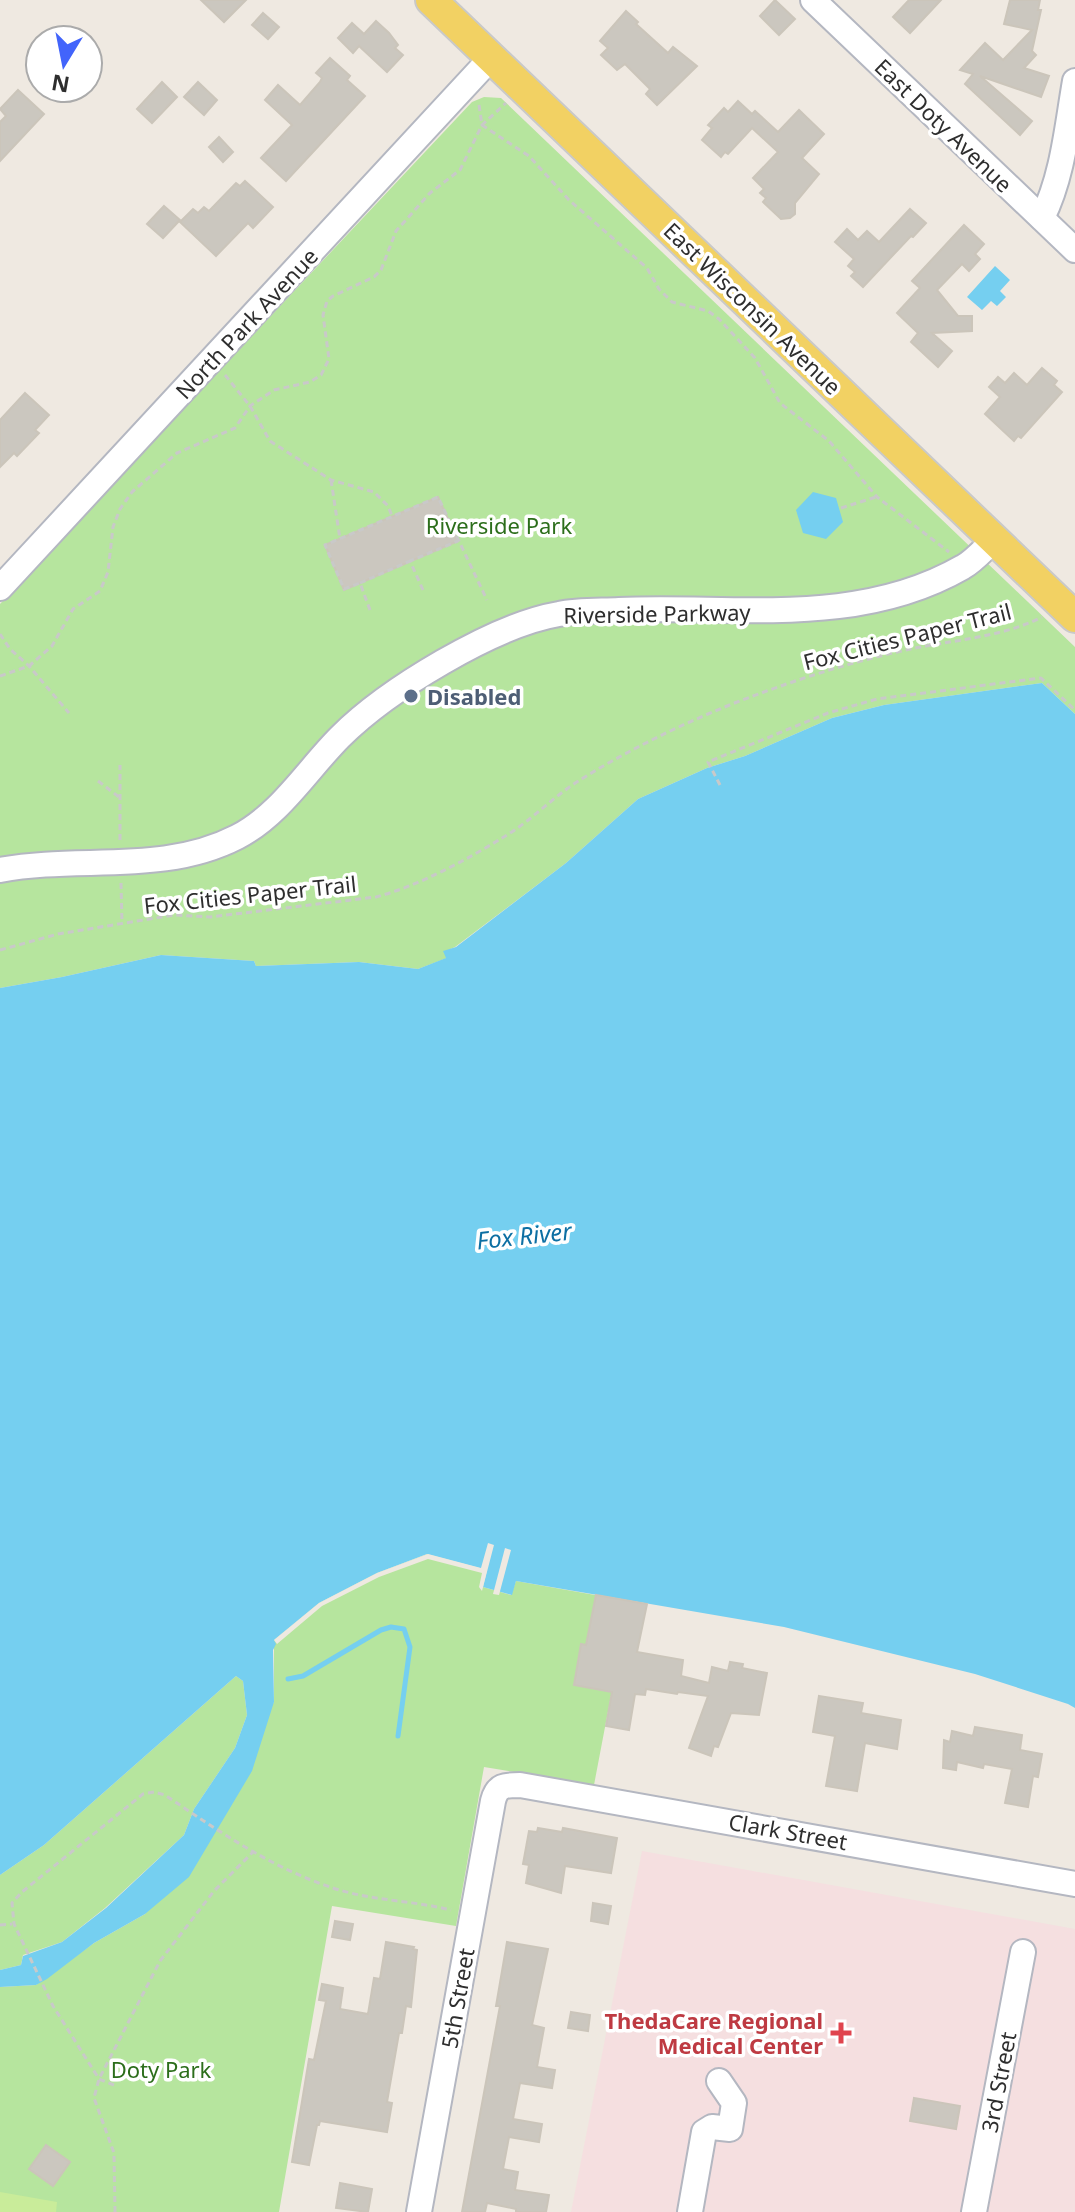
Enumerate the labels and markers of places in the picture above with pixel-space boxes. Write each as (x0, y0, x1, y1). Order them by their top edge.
place label: Disabled (427, 681, 521, 711)
marker: Disabled (402, 687, 420, 705)
place label: ThedaCare Regional Medical Center (604, 2005, 823, 2060)
marker: ThedaCare Regional Medical Center (830, 2022, 852, 2044)

